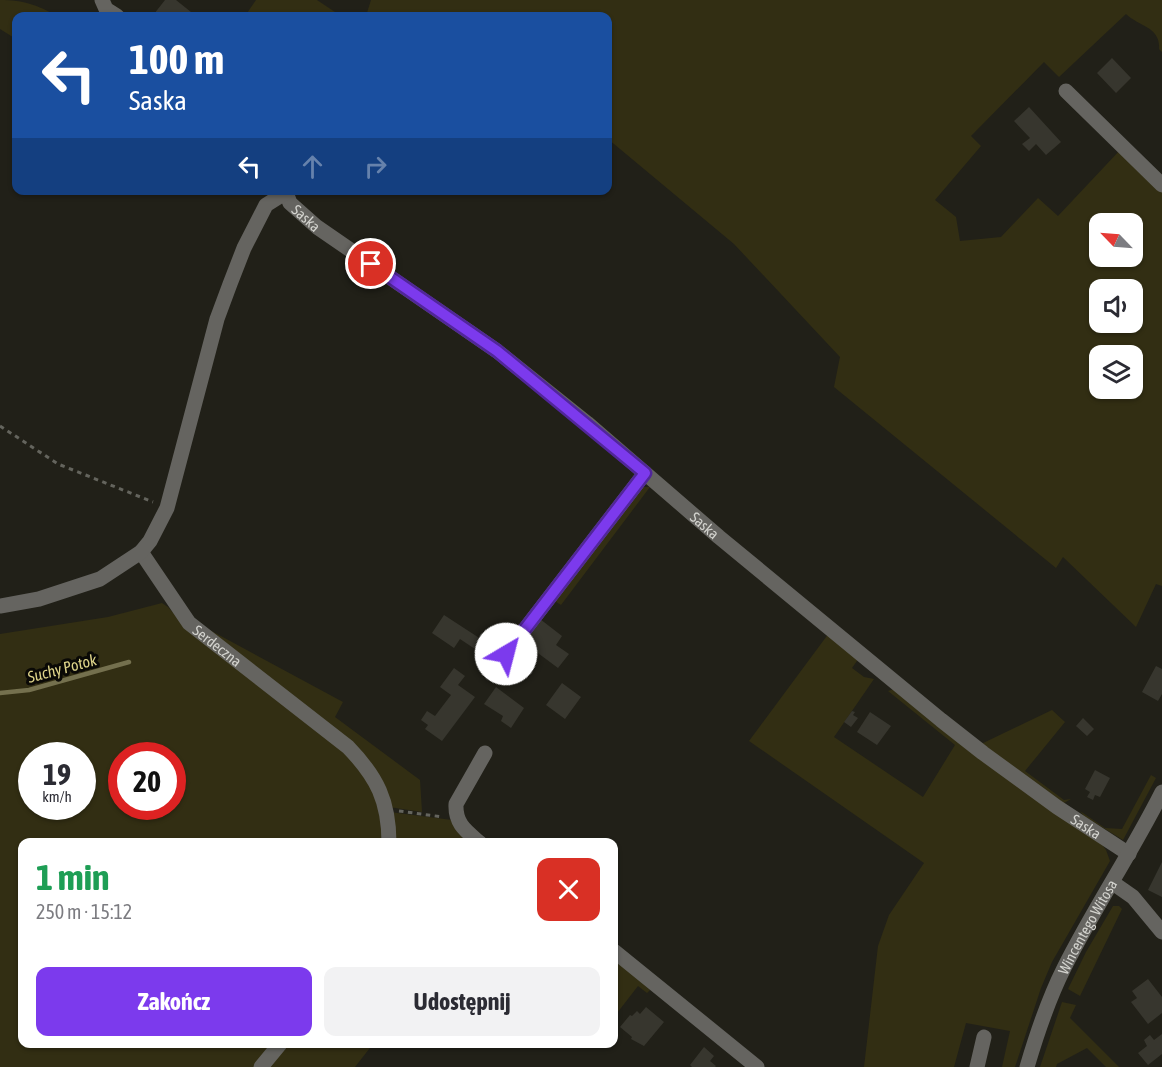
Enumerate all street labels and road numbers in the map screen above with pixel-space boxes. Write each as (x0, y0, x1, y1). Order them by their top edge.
street label: Saska (289, 201, 324, 235)
street label: Saska (687, 508, 723, 542)
street label: Serdeczna (190, 621, 245, 669)
street label: Saska (1068, 810, 1104, 842)
street label: Wincentego Witosa (1054, 876, 1120, 977)

